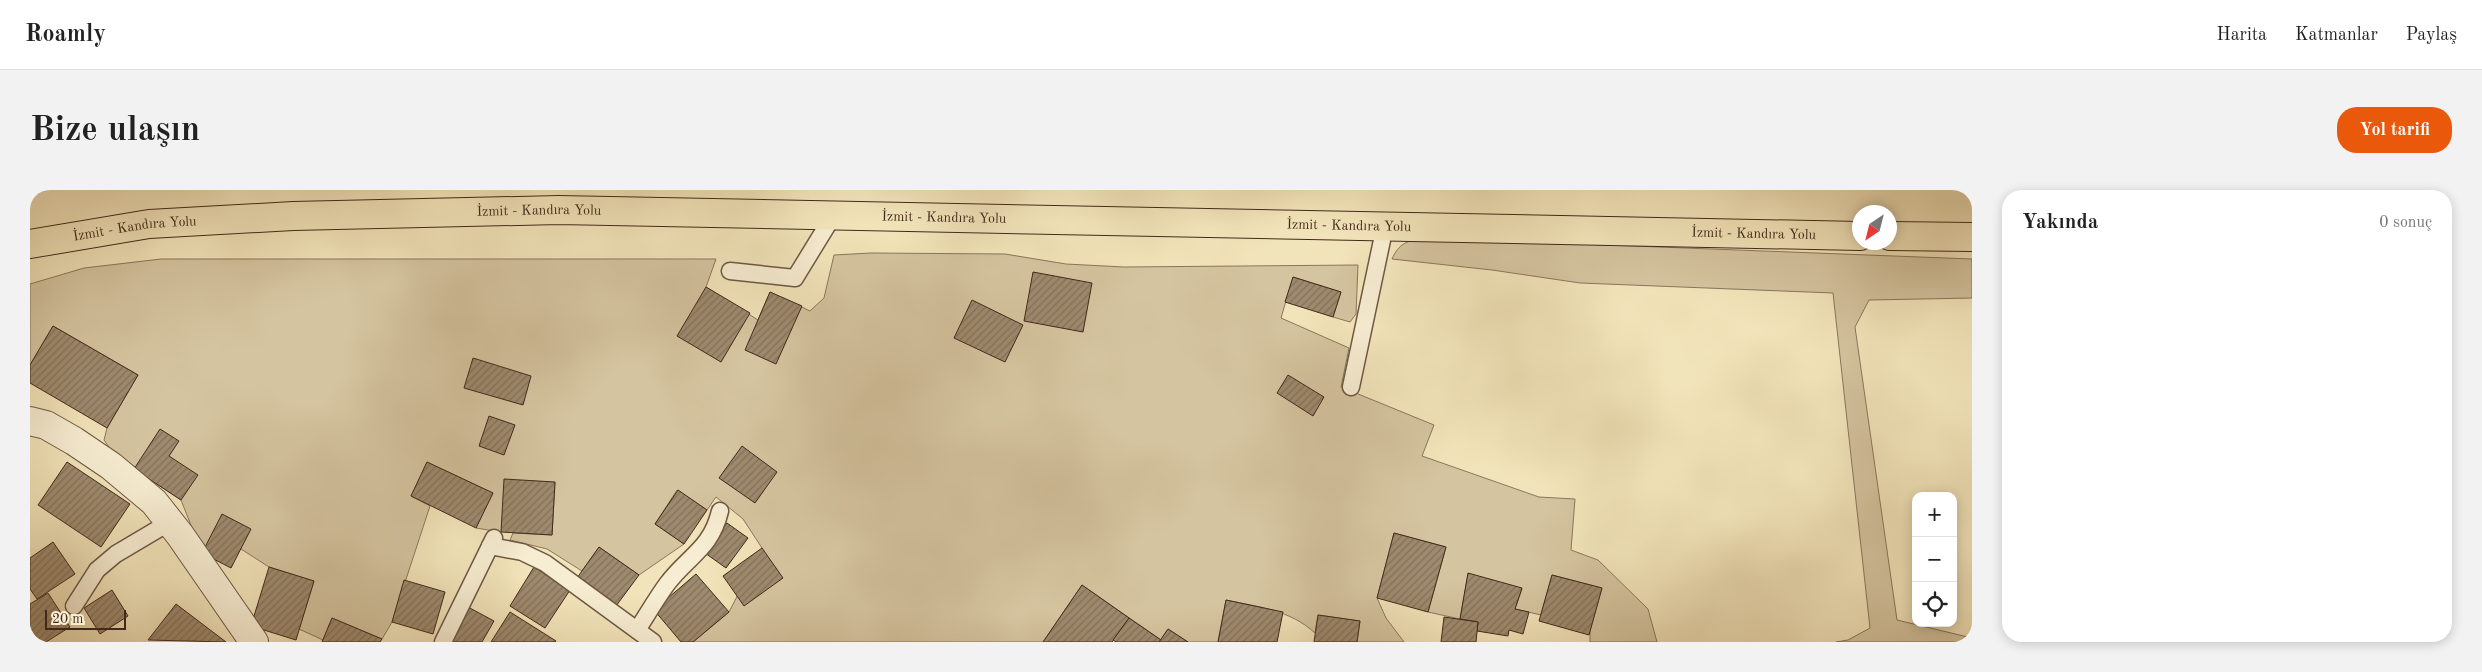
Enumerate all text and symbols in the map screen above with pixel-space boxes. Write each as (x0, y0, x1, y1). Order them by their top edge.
text: Roamly (25, 23, 106, 47)
text: Harita (2216, 26, 2267, 44)
text: Katmanlar (2295, 26, 2378, 44)
text: Paylaş (2406, 26, 2457, 44)
button: Yol tarifi (2337, 107, 2452, 153)
text: Bize ulaşın (30, 113, 200, 148)
street label: İzmit - Kandıra Yolu (476, 202, 602, 219)
north arrow (1852, 205, 1897, 250)
street label: İzmit - Kandıra Yolu (881, 206, 1007, 226)
text: Yakında (2022, 212, 2098, 233)
street label: İzmit - Kandıra Yolu (71, 214, 198, 244)
street label: İzmit - Kandıra Yolu (1286, 215, 1412, 234)
text: 0 sonuç (2379, 215, 2432, 231)
street label: İzmit - Kandıra Yolu (1691, 223, 1817, 242)
map controls (1912, 492, 1957, 627)
button: + (1912, 492, 1957, 537)
button: − (1912, 537, 1957, 582)
button: locate (1912, 582, 1957, 627)
scale bar (45, 607, 126, 630)
text: 20 m (52, 612, 83, 626)

